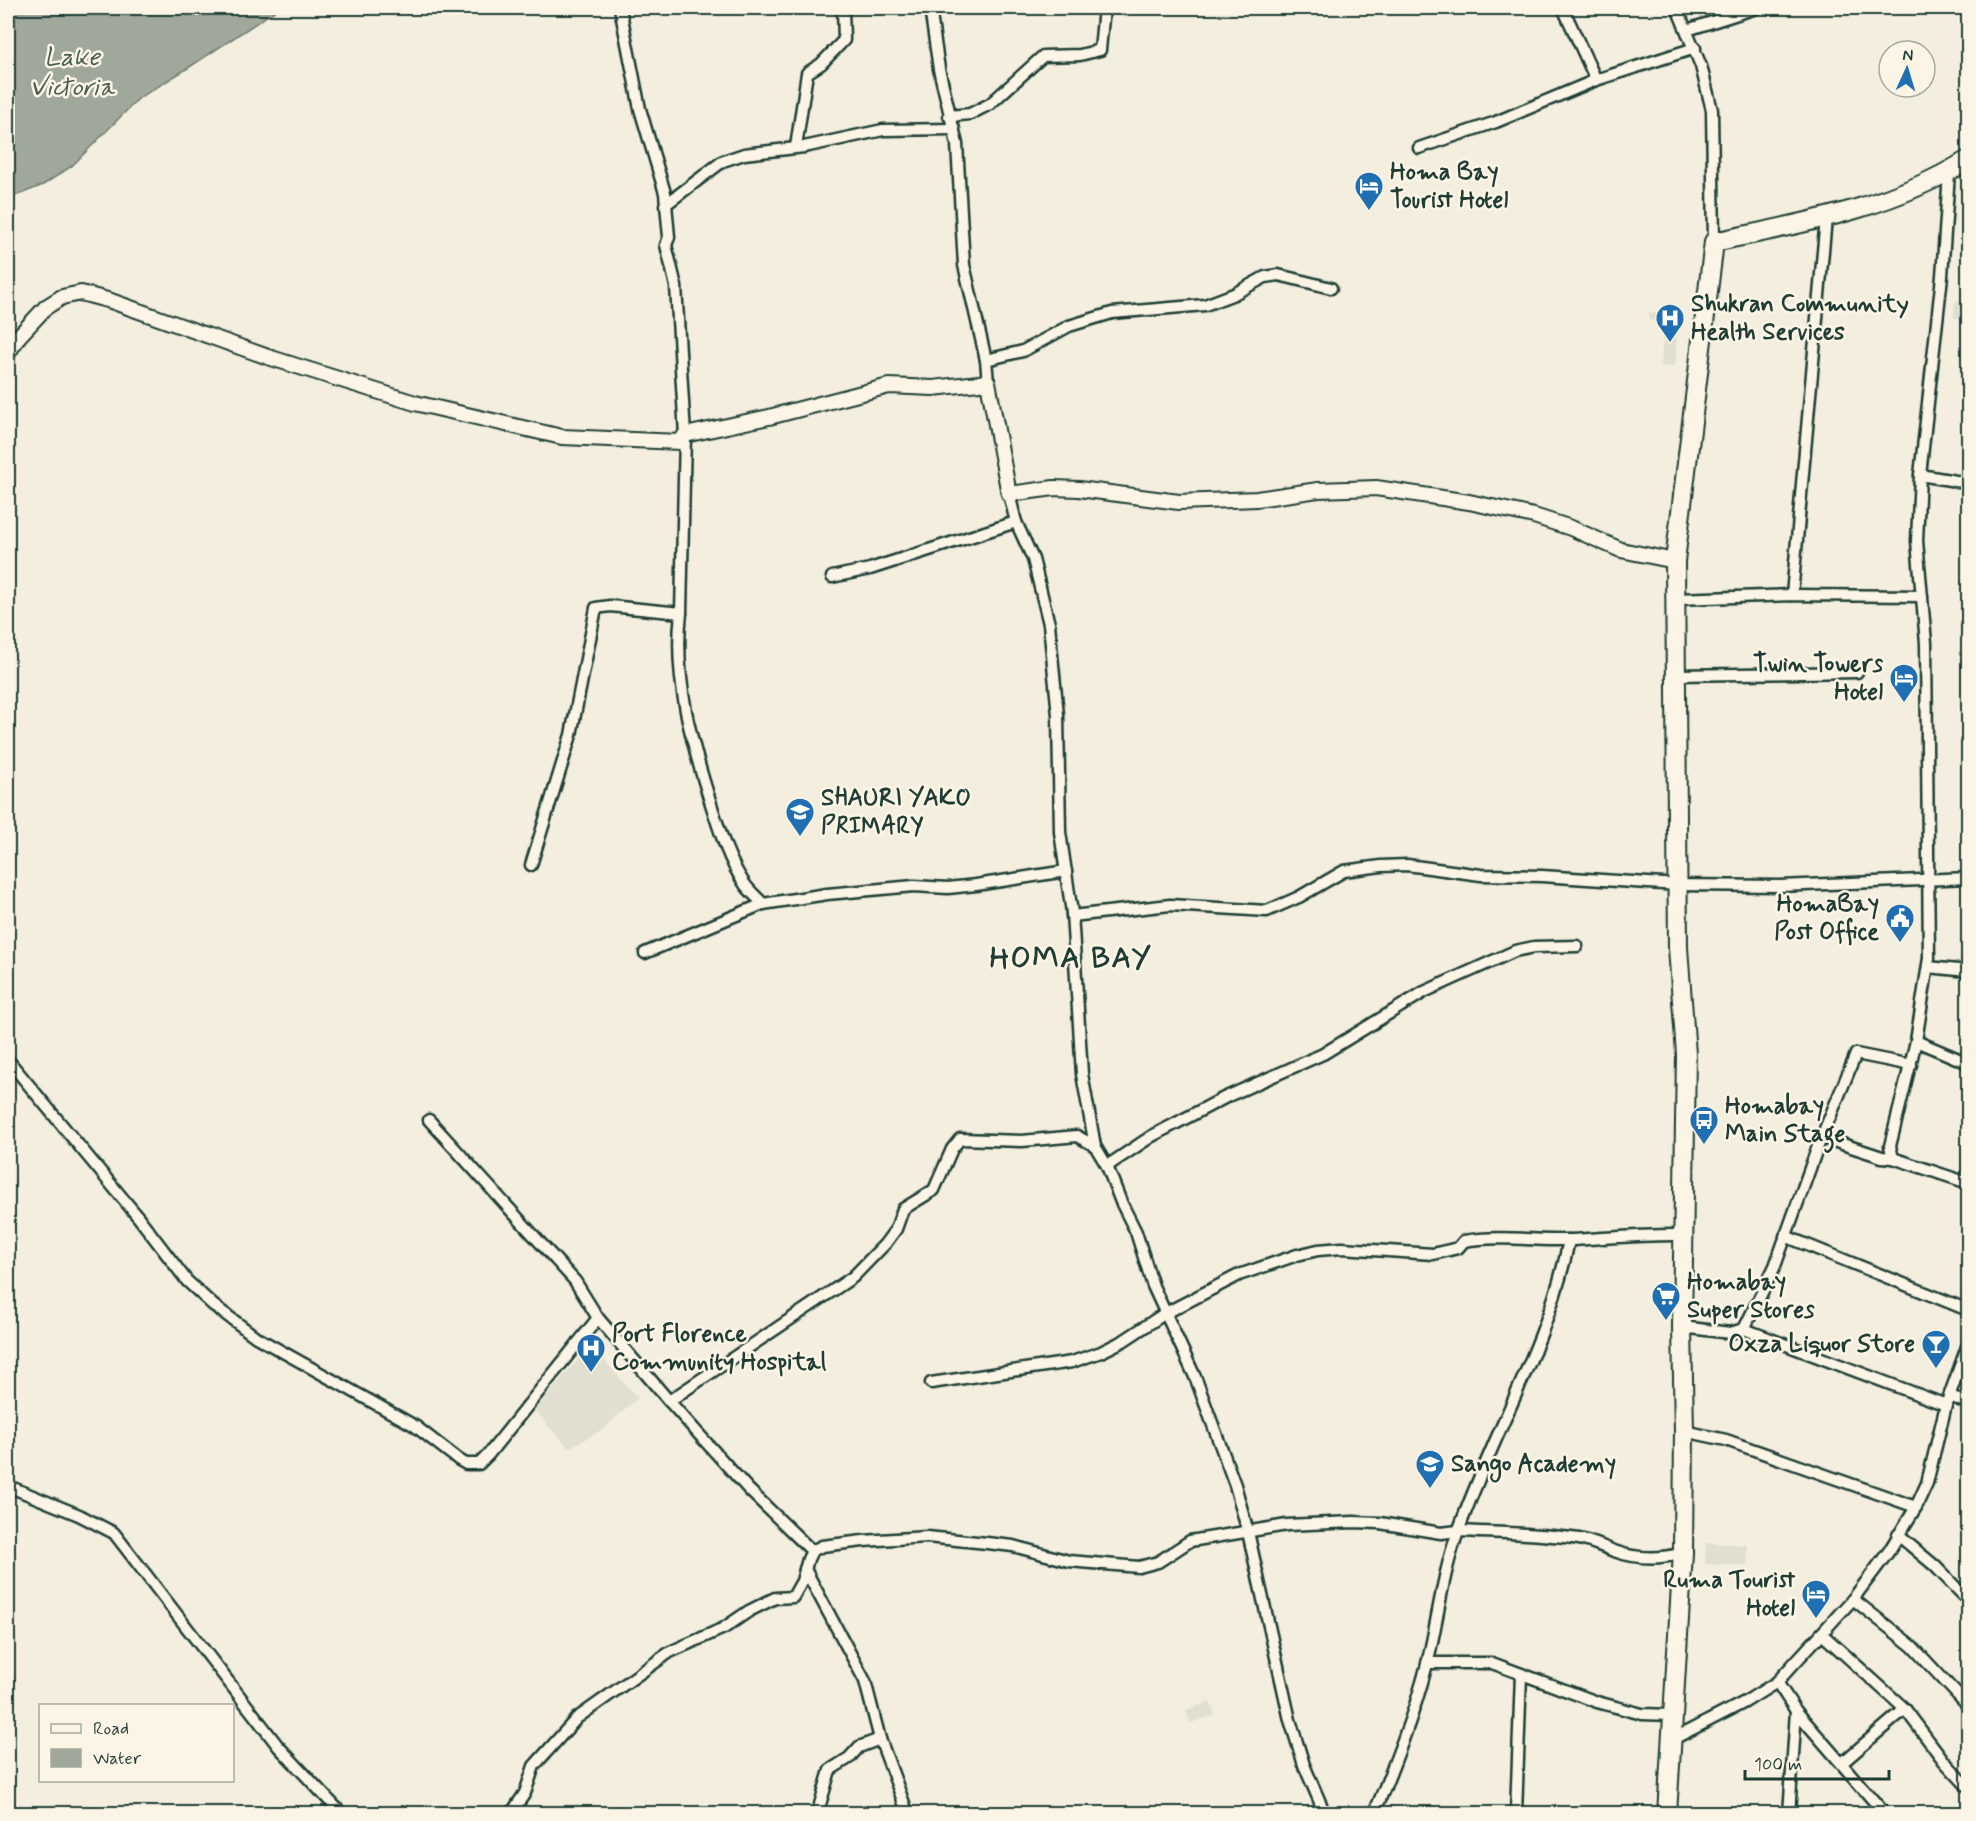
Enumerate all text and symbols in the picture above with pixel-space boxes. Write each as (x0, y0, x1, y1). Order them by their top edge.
north arrow (1877, 39, 1937, 99)
water label: Lake Victoria (29, 41, 116, 105)
text: N (1902, 45, 1914, 66)
place label: Homa Bay Tourist Hotel (1390, 157, 1508, 216)
hotel icon: Homa Bay Tourist Hotel (1353, 170, 1385, 212)
place label: Shukran Community Health Services (1691, 289, 1909, 348)
hospital icon: Shukran Community Health Services (1654, 302, 1686, 344)
place label: Twin Towers Hotel (1753, 649, 1883, 708)
hotel icon: Twin Towers Hotel (1888, 662, 1920, 704)
place label: SHAURI YAKO PRIMARY (821, 783, 971, 842)
school or university icon: SHAURI YAKO PRIMARY (784, 796, 816, 838)
place label: HomaBay Post Office (1774, 889, 1879, 948)
public building icon: HomaBay Post Office (1884, 902, 1916, 944)
district label: HOMA BAY (990, 939, 1152, 978)
place label: Homabay Main Stage (1725, 1091, 1846, 1153)
bus stop icon: Homabay Main Stage (1688, 1104, 1720, 1146)
place label: Homabay Super Stores (1687, 1267, 1815, 1326)
supermarket icon: Homabay Super Stores (1650, 1280, 1682, 1322)
place label: Port Florence Community Hospital (612, 1319, 826, 1378)
bar icon: Oxza Liquor Store (1920, 1328, 1952, 1370)
place label: Oxza Liquor Store (1728, 1329, 1915, 1360)
hospital icon: Port Florence Community Hospital (575, 1332, 607, 1374)
school or university icon: Sango Academy (1414, 1448, 1446, 1490)
place label: Sango Academy (1451, 1449, 1616, 1483)
place label: Ruma Tourist Hotel (1663, 1565, 1795, 1624)
hotel icon: Ruma Tourist Hotel (1800, 1578, 1832, 1620)
legend (39, 1704, 234, 1782)
text: Road (93, 1717, 129, 1741)
scale bar (1745, 1743, 1889, 1781)
text: Water (93, 1747, 142, 1771)
text: 100 m (1754, 1753, 1802, 1777)

